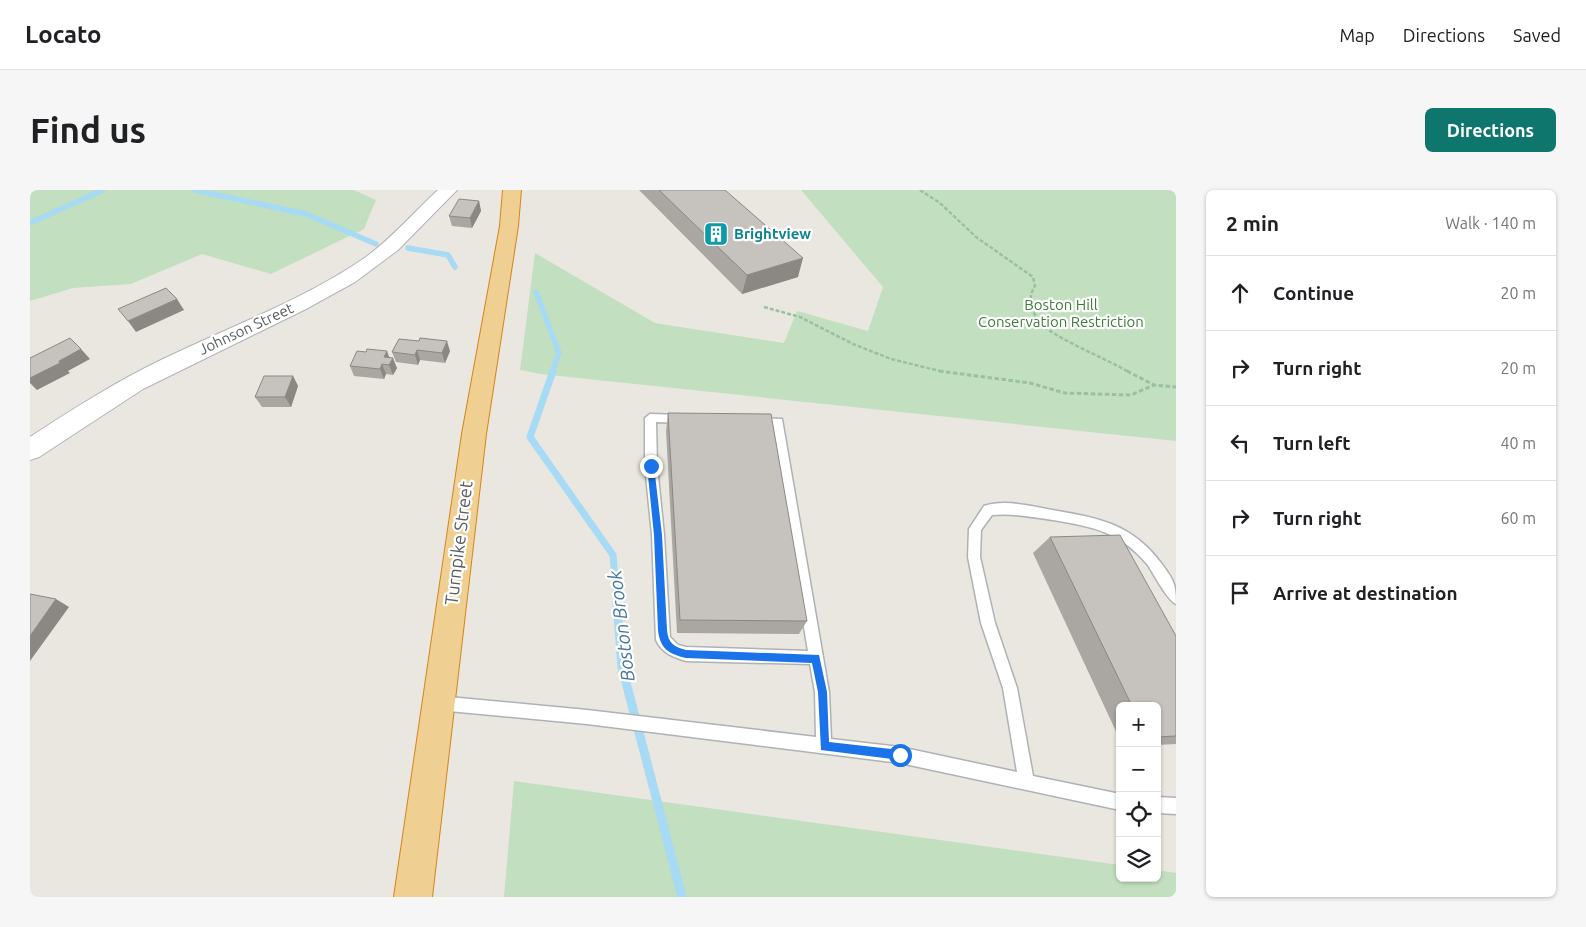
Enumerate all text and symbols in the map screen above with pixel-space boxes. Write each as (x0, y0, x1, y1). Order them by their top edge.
text: Locato (25, 21, 101, 48)
text: Map (1339, 25, 1375, 45)
text: Directions (1403, 25, 1485, 45)
text: Saved (1513, 25, 1561, 45)
button: Directions (1425, 108, 1556, 152)
text: Find us (30, 110, 146, 150)
text: 2 min (1226, 211, 1279, 235)
text: Walk · 140 m (1445, 214, 1536, 232)
building icon: Brightview (703, 221, 729, 247)
place label: Brightview (734, 225, 811, 242)
icon: ahead (1226, 279, 1254, 307)
text: Continue (1273, 282, 1354, 304)
text: 20 m (1500, 284, 1536, 302)
park label: Boston Hill Conservation Restriction (978, 296, 1144, 330)
street label: Johnson Street (196, 299, 296, 358)
icon: right (1226, 354, 1254, 382)
text: Turn right (1273, 357, 1361, 379)
text: 20 m (1500, 359, 1536, 377)
icon: left (1226, 429, 1254, 457)
text: Turn left (1273, 432, 1351, 454)
text: 40 m (1500, 434, 1536, 452)
route end (640, 455, 663, 478)
street label: Turnpike Street (440, 480, 476, 606)
icon: right (1226, 504, 1254, 532)
text: Turn right (1273, 507, 1361, 529)
text: 60 m (1500, 509, 1536, 527)
water label: Boston Brook (603, 569, 639, 683)
icon: arrive (1226, 579, 1254, 607)
text: Arrive at destination (1273, 582, 1458, 604)
map controls (1116, 702, 1161, 882)
button: + (1116, 702, 1161, 747)
route start (889, 744, 912, 767)
button: − (1116, 747, 1161, 792)
button: locate (1116, 792, 1161, 837)
button: layers (1116, 837, 1161, 882)

